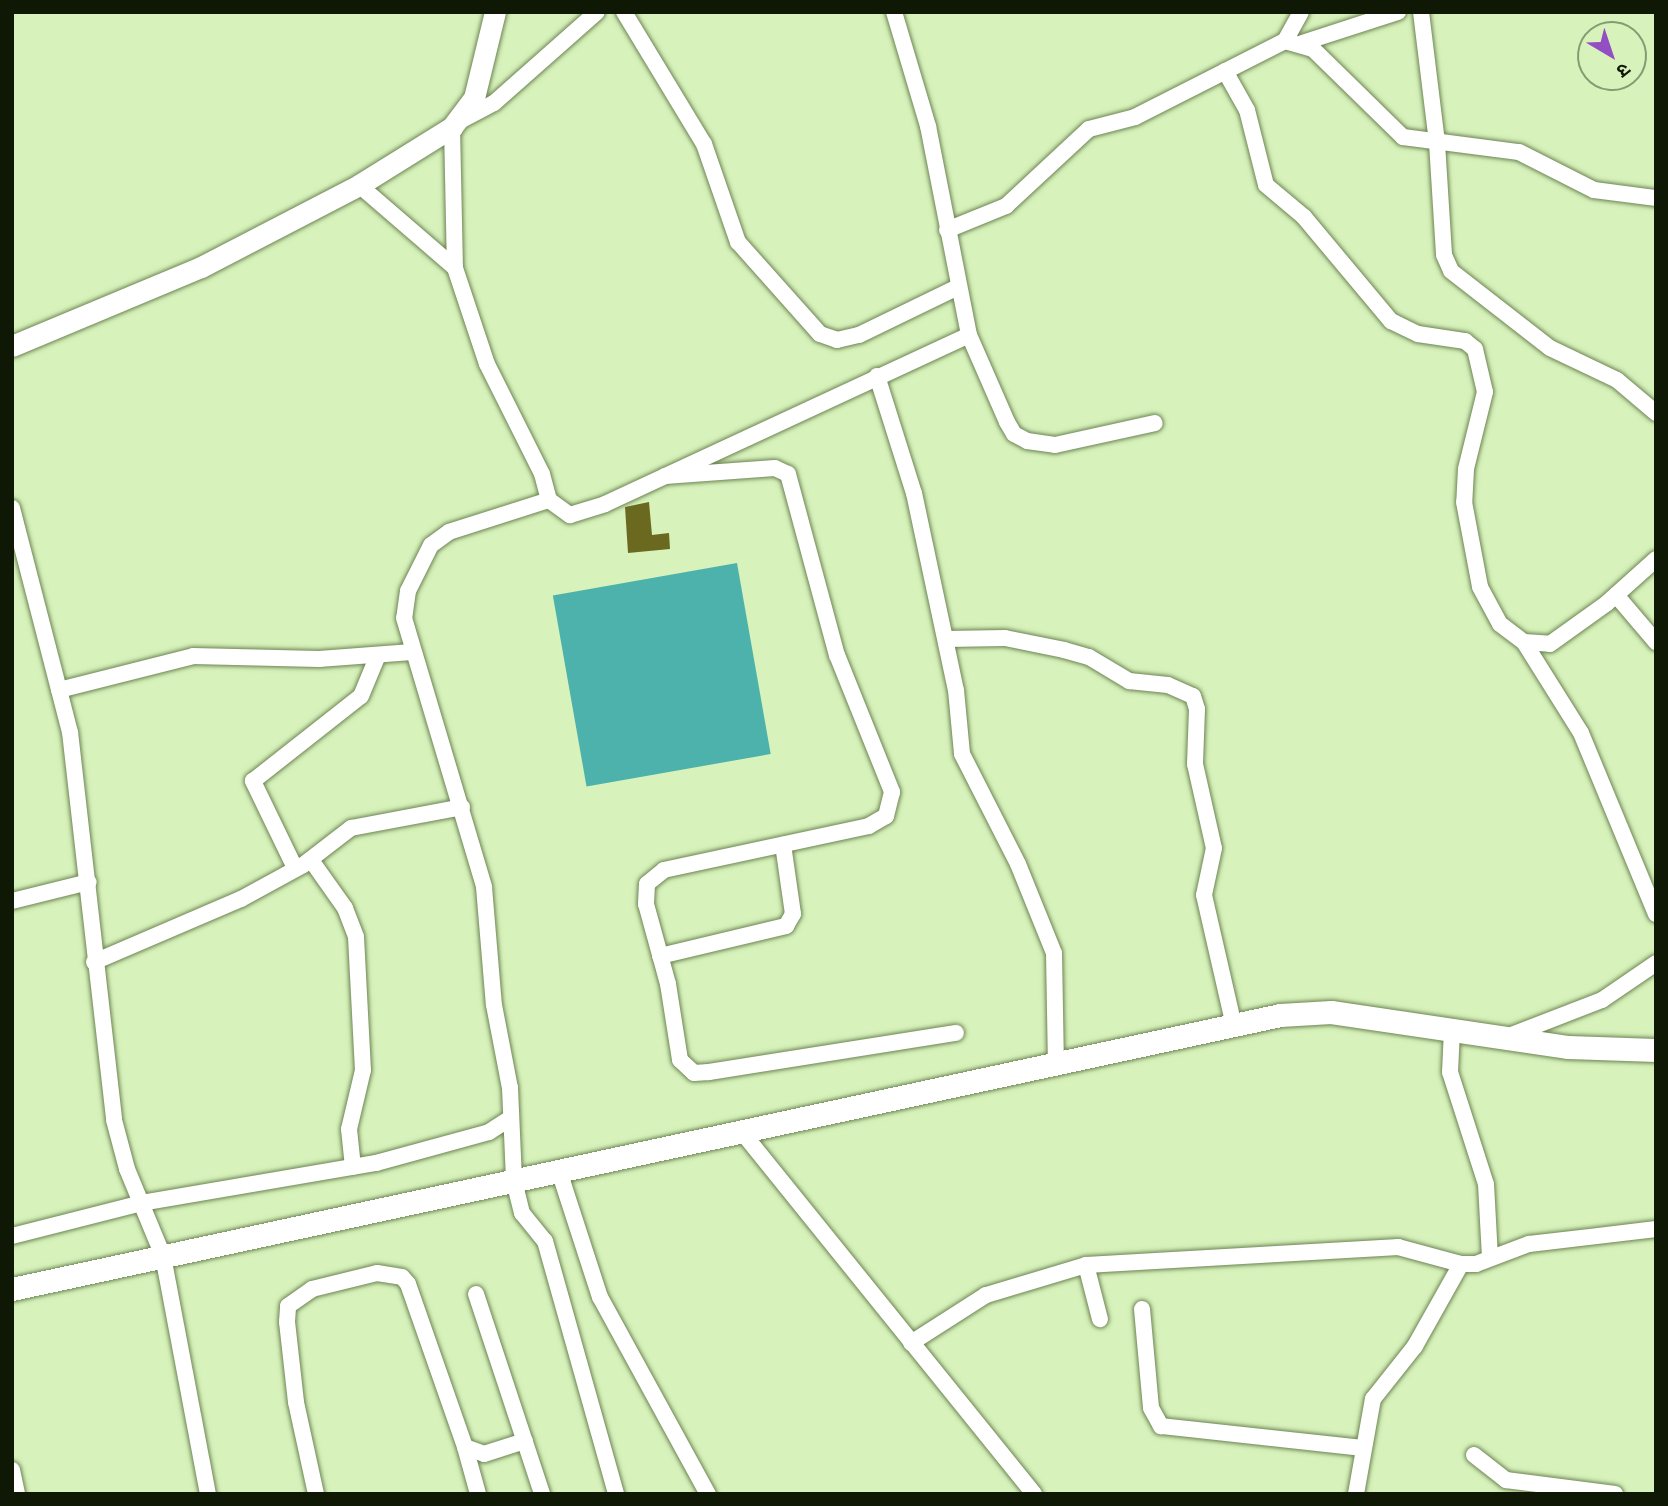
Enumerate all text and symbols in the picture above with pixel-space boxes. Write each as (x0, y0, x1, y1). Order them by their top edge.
north arrow (1577, 21, 1647, 91)
text: उ (1612, 58, 1636, 84)

